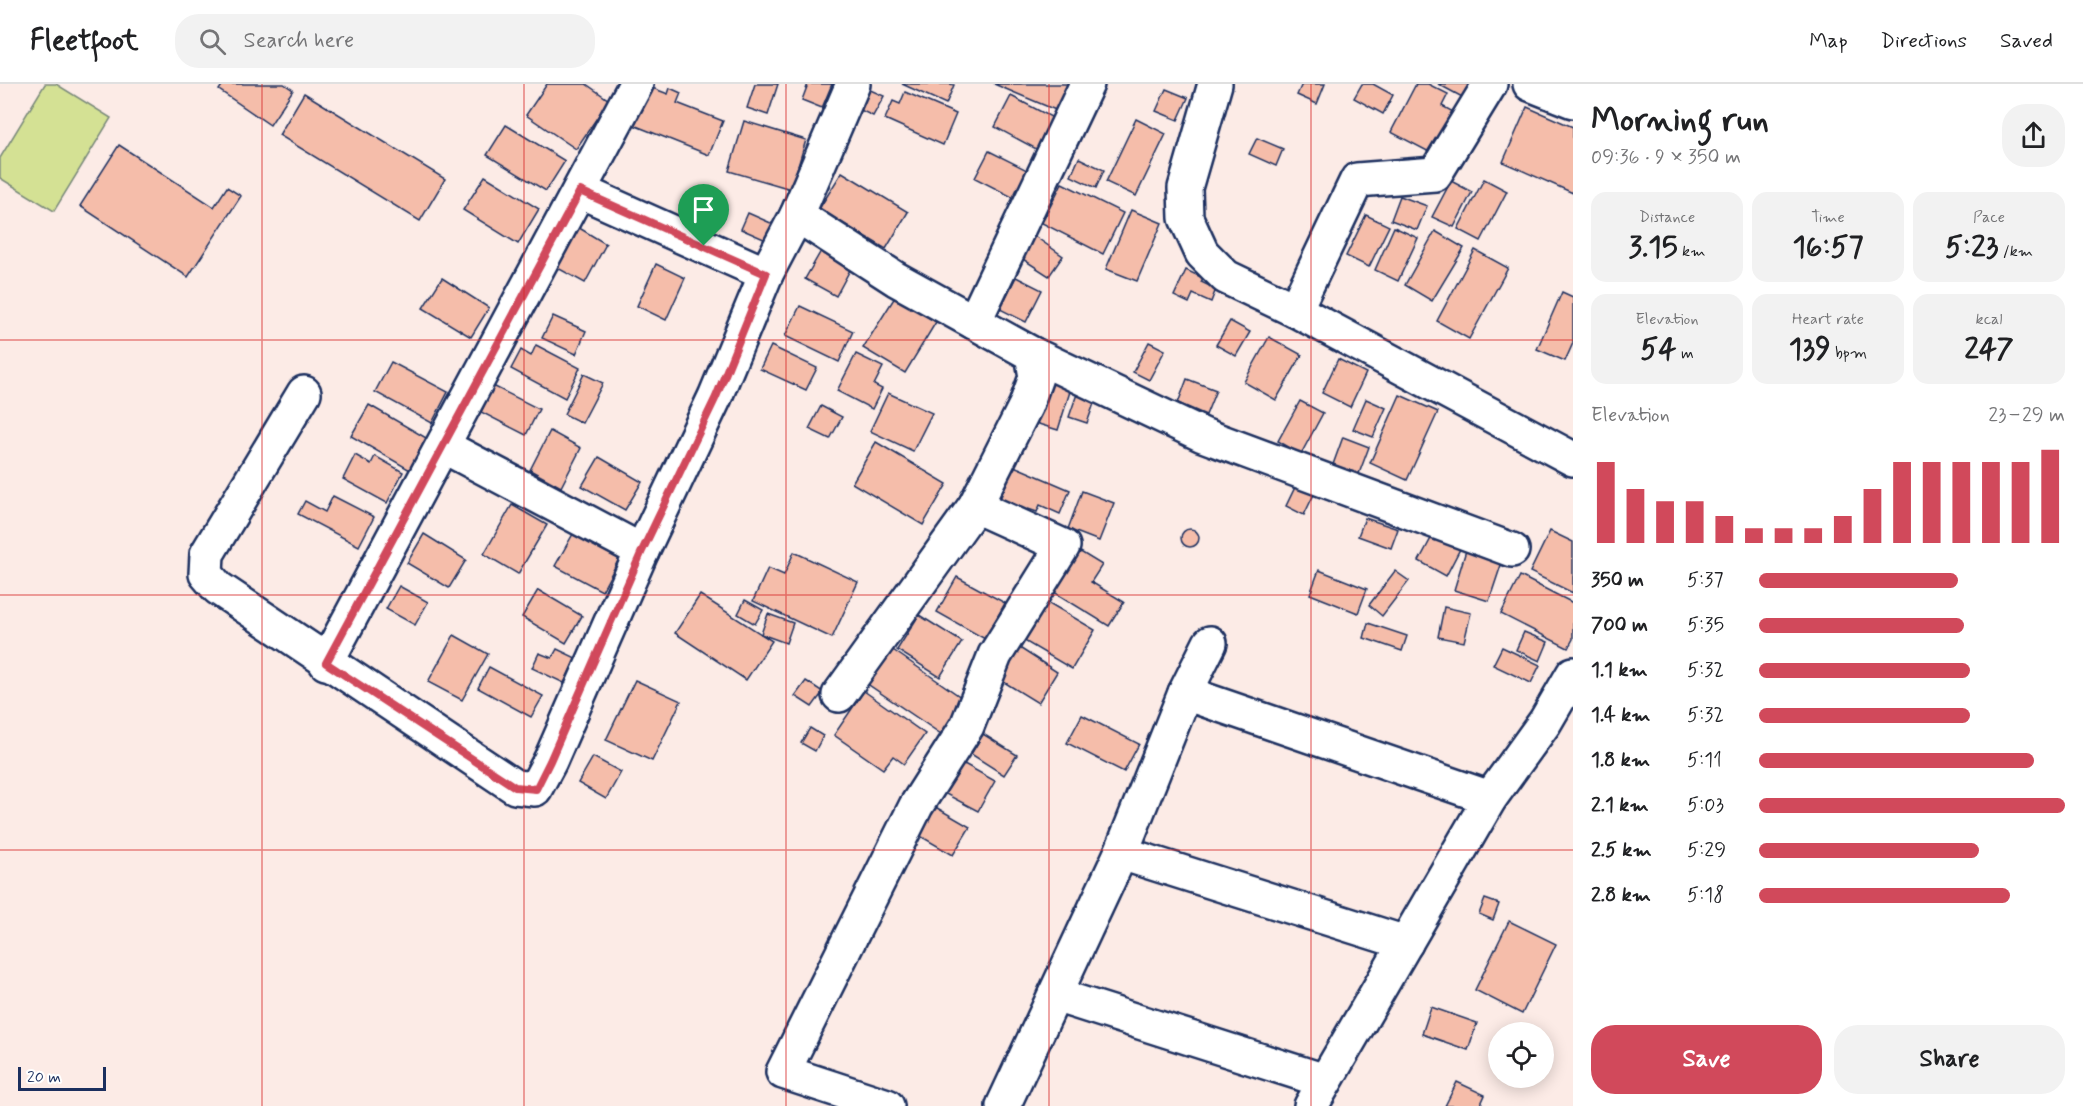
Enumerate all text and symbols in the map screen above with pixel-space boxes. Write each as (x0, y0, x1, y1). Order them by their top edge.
search box (175, 14, 595, 68)
text: Fleetfoot (30, 23, 139, 60)
icon: search (196, 25, 229, 58)
text: Search here (244, 27, 354, 55)
text: Map (1809, 27, 1848, 55)
text: Directions (1881, 27, 1967, 55)
text: Saved (2000, 27, 2053, 55)
text: Morning run (1591, 99, 1769, 143)
button: share (2002, 104, 2065, 167)
text: 09:36 · 9 × 350 m (1591, 144, 1741, 171)
pin (678, 184, 729, 246)
icon: arrive (687, 193, 720, 226)
text: Distance (1639, 207, 1695, 228)
text: Time (1811, 207, 1845, 228)
text: Pace (1973, 207, 2005, 228)
text: 3.15 (1629, 228, 1678, 267)
text: 16:57 (1792, 228, 1864, 267)
text: 5:23 (1945, 228, 1998, 267)
text: km (1678, 241, 1705, 262)
text: /km (1998, 241, 2033, 262)
text: Elevation (1636, 309, 1699, 330)
text: Heart rate (1792, 309, 1864, 330)
text: kcal (1976, 309, 2002, 330)
text: 54 (1640, 330, 1677, 369)
text: 139 (1789, 330, 1831, 369)
text: 247 (1964, 330, 2014, 369)
text: m (1677, 343, 1694, 364)
text: bpm (1831, 343, 1867, 364)
text: Elevation (1591, 402, 1670, 429)
text: 23–29 m (1988, 402, 2065, 429)
text: 350 m (1591, 567, 1644, 594)
text: 5:37 (1687, 567, 1723, 594)
text: 700 m (1591, 612, 1648, 639)
text: 5:35 (1687, 612, 1724, 639)
text: 1.1 km (1591, 657, 1648, 684)
text: 5:32 (1687, 657, 1724, 684)
text: 1.4 km (1591, 702, 1650, 729)
text: 5:32 (1687, 702, 1724, 729)
text: 1.8 km (1591, 747, 1650, 774)
text: 5:11 (1687, 747, 1722, 774)
text: 2.1 km (1591, 792, 1648, 819)
text: 5:03 (1687, 792, 1724, 819)
text: 2.5 km (1591, 837, 1652, 864)
text: 5:29 (1687, 837, 1726, 864)
text: 2.8 km (1591, 882, 1651, 909)
text: 5:18 (1687, 882, 1724, 909)
map controls (1488, 1022, 1554, 1088)
button: locate (1488, 1022, 1554, 1088)
button: Save (1591, 1025, 1822, 1094)
button: Share (1834, 1025, 2065, 1094)
scale bar (18, 1064, 106, 1092)
text: 20 m (27, 1067, 61, 1088)

